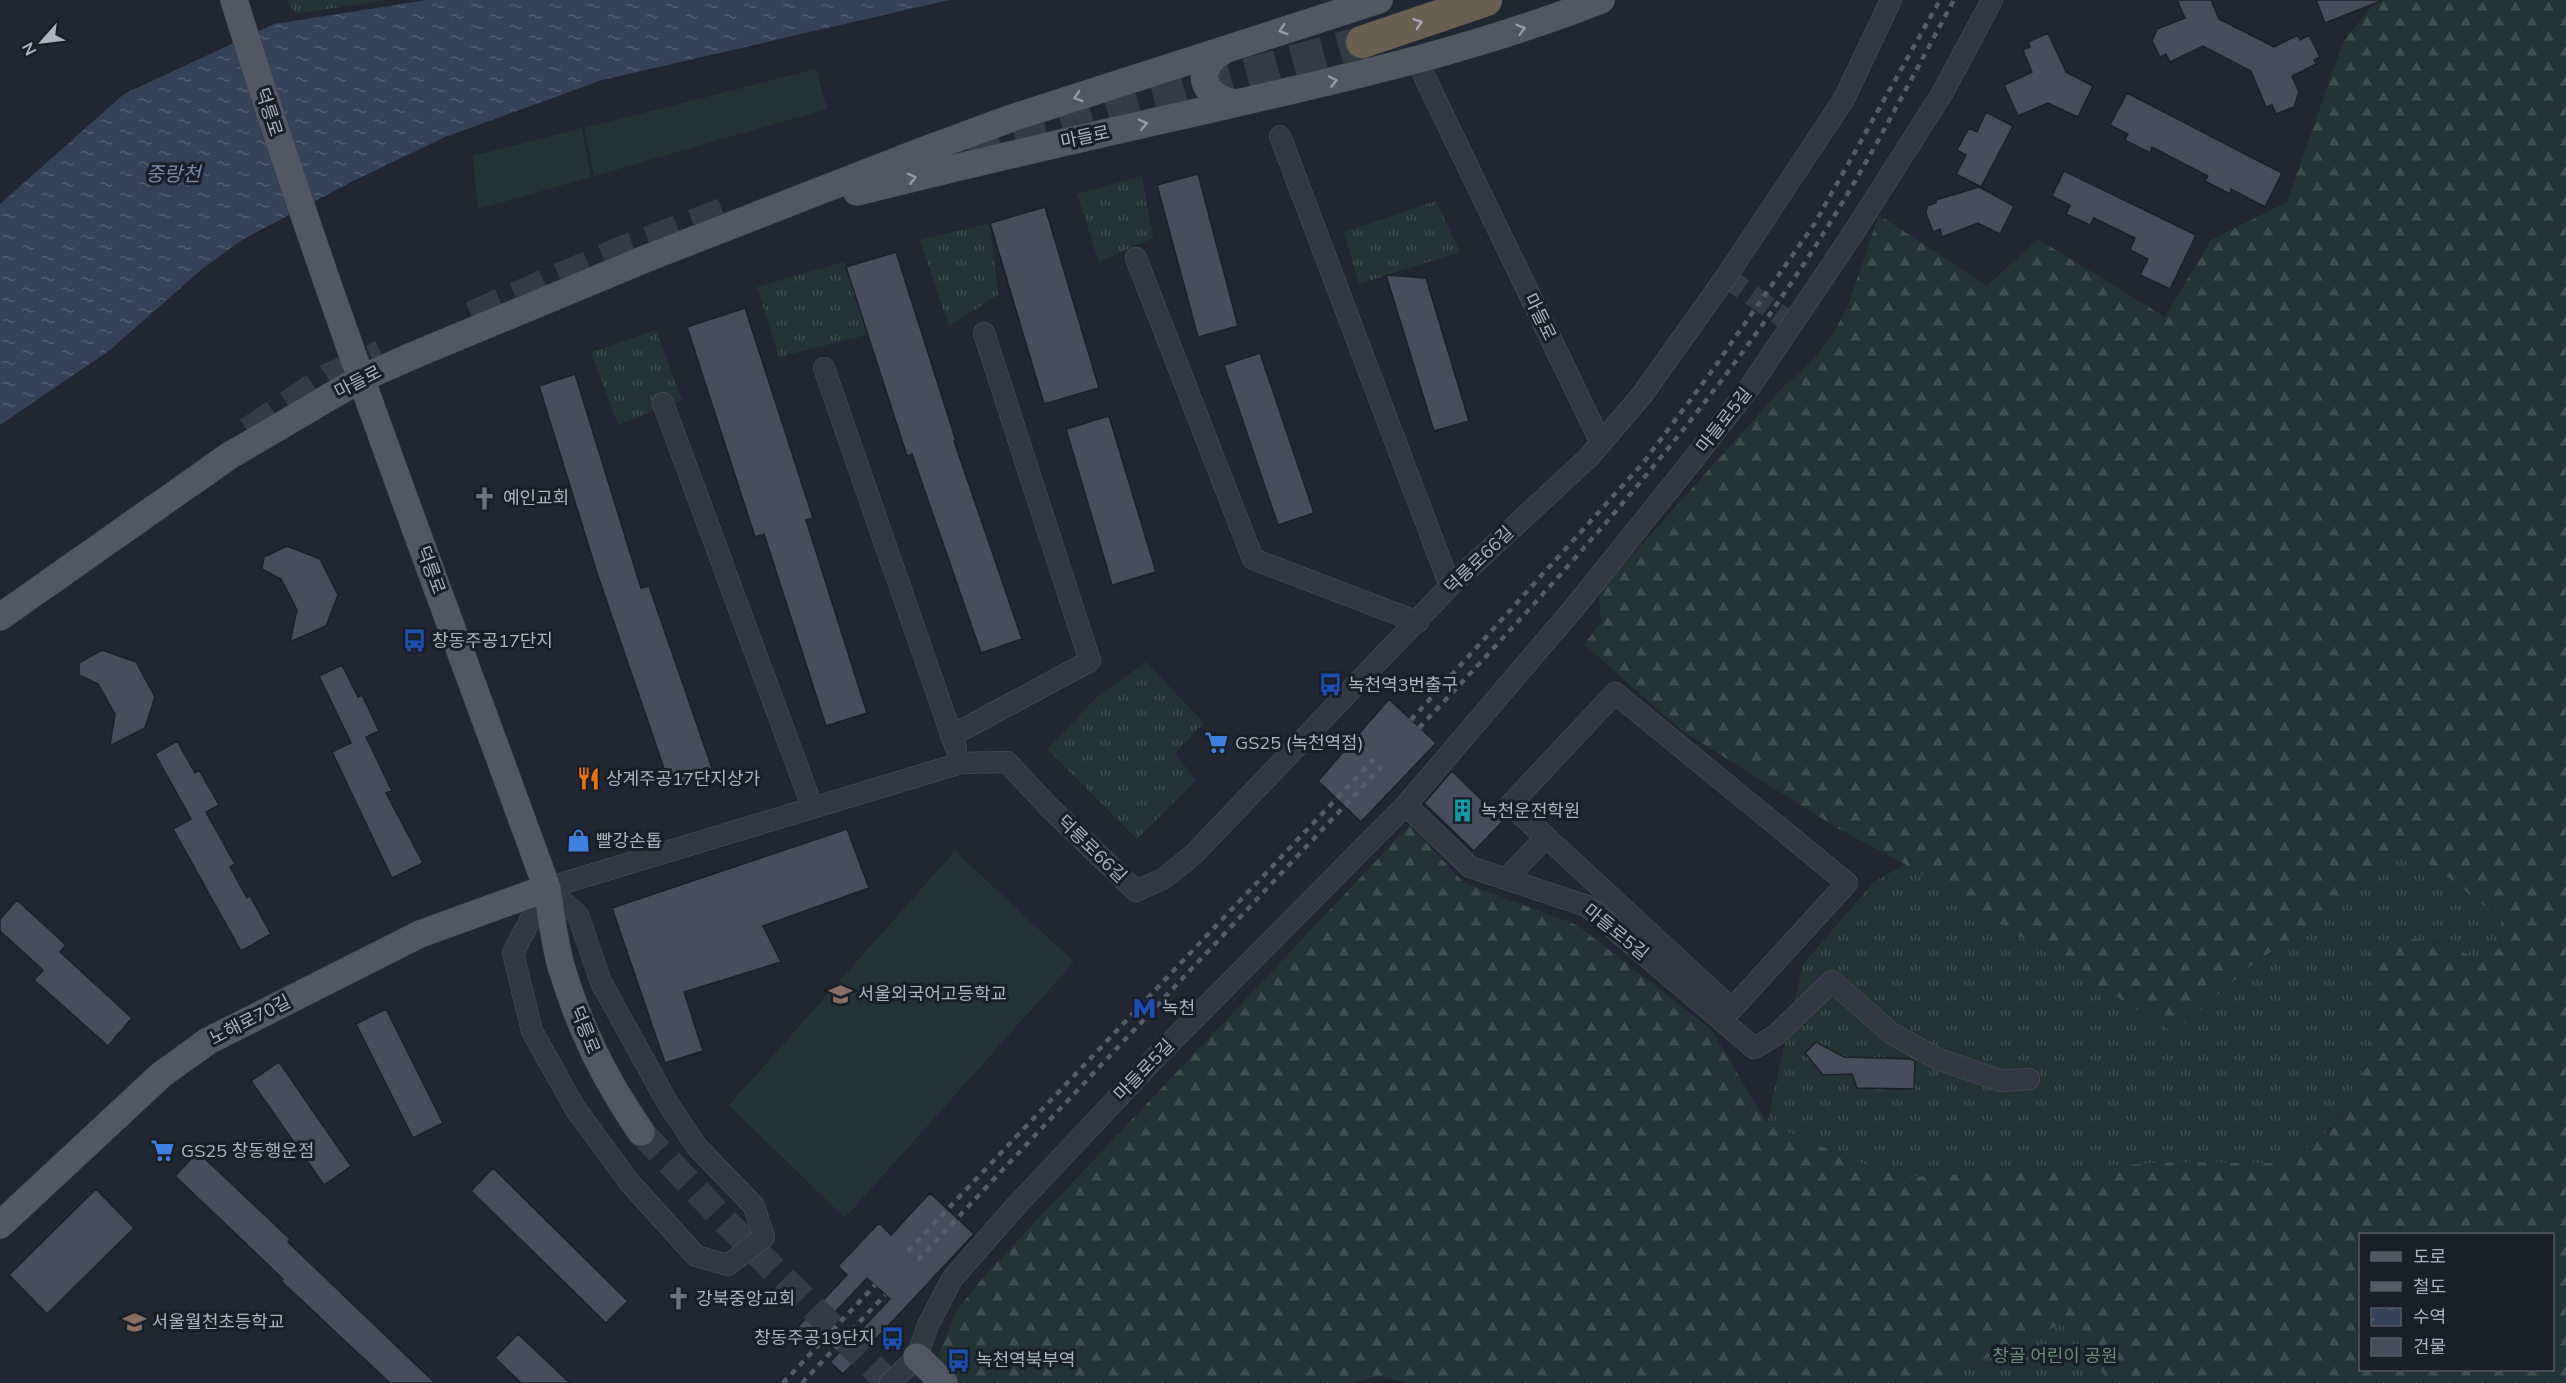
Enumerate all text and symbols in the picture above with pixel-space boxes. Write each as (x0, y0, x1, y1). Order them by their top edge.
north arrow (12, 12, 72, 72)
one-way arrow (1412, 18, 1423, 30)
one-way arrow (1278, 23, 1289, 35)
one-way arrow (1515, 24, 1526, 36)
text: N (17, 39, 40, 59)
one-way arrow (1328, 75, 1338, 88)
street label: 덕릉로 (251, 85, 288, 139)
one-way arrow (1073, 90, 1084, 102)
one-way arrow (1138, 118, 1148, 131)
street label: 마들로 (1058, 120, 1112, 153)
water label: 중랑천 (145, 161, 203, 186)
one-way arrow (907, 173, 917, 186)
street label: 마들로 (1519, 289, 1562, 344)
street label: 마들로 (330, 360, 385, 403)
street label: 마들로5길 (1691, 382, 1756, 457)
church icon: 예인교회 (472, 485, 498, 511)
place label: 예인교회 (503, 486, 569, 509)
street label: 덕릉로66길 (1439, 521, 1518, 598)
street label: 덕릉로 (412, 543, 451, 597)
bus stop icon: 창동주공17단지 (401, 628, 427, 654)
place label: 창동주공17단지 (432, 629, 553, 652)
bus stop icon: 녹천역3번출구 (1317, 672, 1343, 698)
place label: 녹천역3번출구 (1348, 673, 1458, 696)
supermarket icon: GS25 (녹천역점) (1204, 730, 1230, 756)
place label: GS25 (녹천역점) (1235, 731, 1363, 754)
restaurant icon: 상계주공17단지상가 (575, 766, 601, 792)
place label: 상계주공17단지상가 (606, 767, 761, 790)
building icon: 녹천운전학원 (1450, 798, 1476, 824)
place label: 녹천운전학원 (1481, 799, 1580, 822)
street label: 덕릉로66길 (1053, 810, 1132, 887)
shop icon: 빨강손톱 (565, 828, 591, 854)
place label: 빨강손톱 (596, 829, 662, 852)
street label: 마들로5길 (1579, 898, 1653, 965)
school or university icon: 서울외국어고등학교 (827, 981, 853, 1007)
place label: 서울외국어고등학교 (858, 982, 1007, 1005)
street label: 노해로70길 (205, 989, 294, 1050)
metro station icon: 녹천 (1131, 995, 1157, 1021)
place label: 녹천 (1162, 996, 1195, 1019)
street label: 덕릉로 (565, 1002, 605, 1057)
street label: 마들로5길 (1109, 1034, 1179, 1105)
supermarket icon: GS25 창동행운점 (150, 1138, 176, 1164)
place label: GS25 창동행운점 (181, 1139, 314, 1162)
legend (2359, 1233, 2554, 1371)
text: 도로 (2413, 1245, 2446, 1268)
text: 철도 (2413, 1275, 2446, 1298)
church icon: 강북중앙교회 (665, 1286, 691, 1312)
place label: 강북중앙교회 (696, 1287, 795, 1310)
text: 수역 (2413, 1305, 2446, 1328)
school or university icon: 서울월천초등학교 (121, 1309, 147, 1335)
place label: 서울월천초등학교 (152, 1310, 284, 1333)
bus stop icon: 창동주공19단지 (880, 1325, 906, 1351)
place label: 창동주공19단지 (754, 1326, 875, 1349)
text: 건물 (2413, 1335, 2446, 1358)
park label: 창골 어린이 공원 (1992, 1344, 2118, 1367)
bus stop icon: 녹천역북부역 (945, 1347, 971, 1373)
place label: 녹천역북부역 (976, 1348, 1075, 1371)

